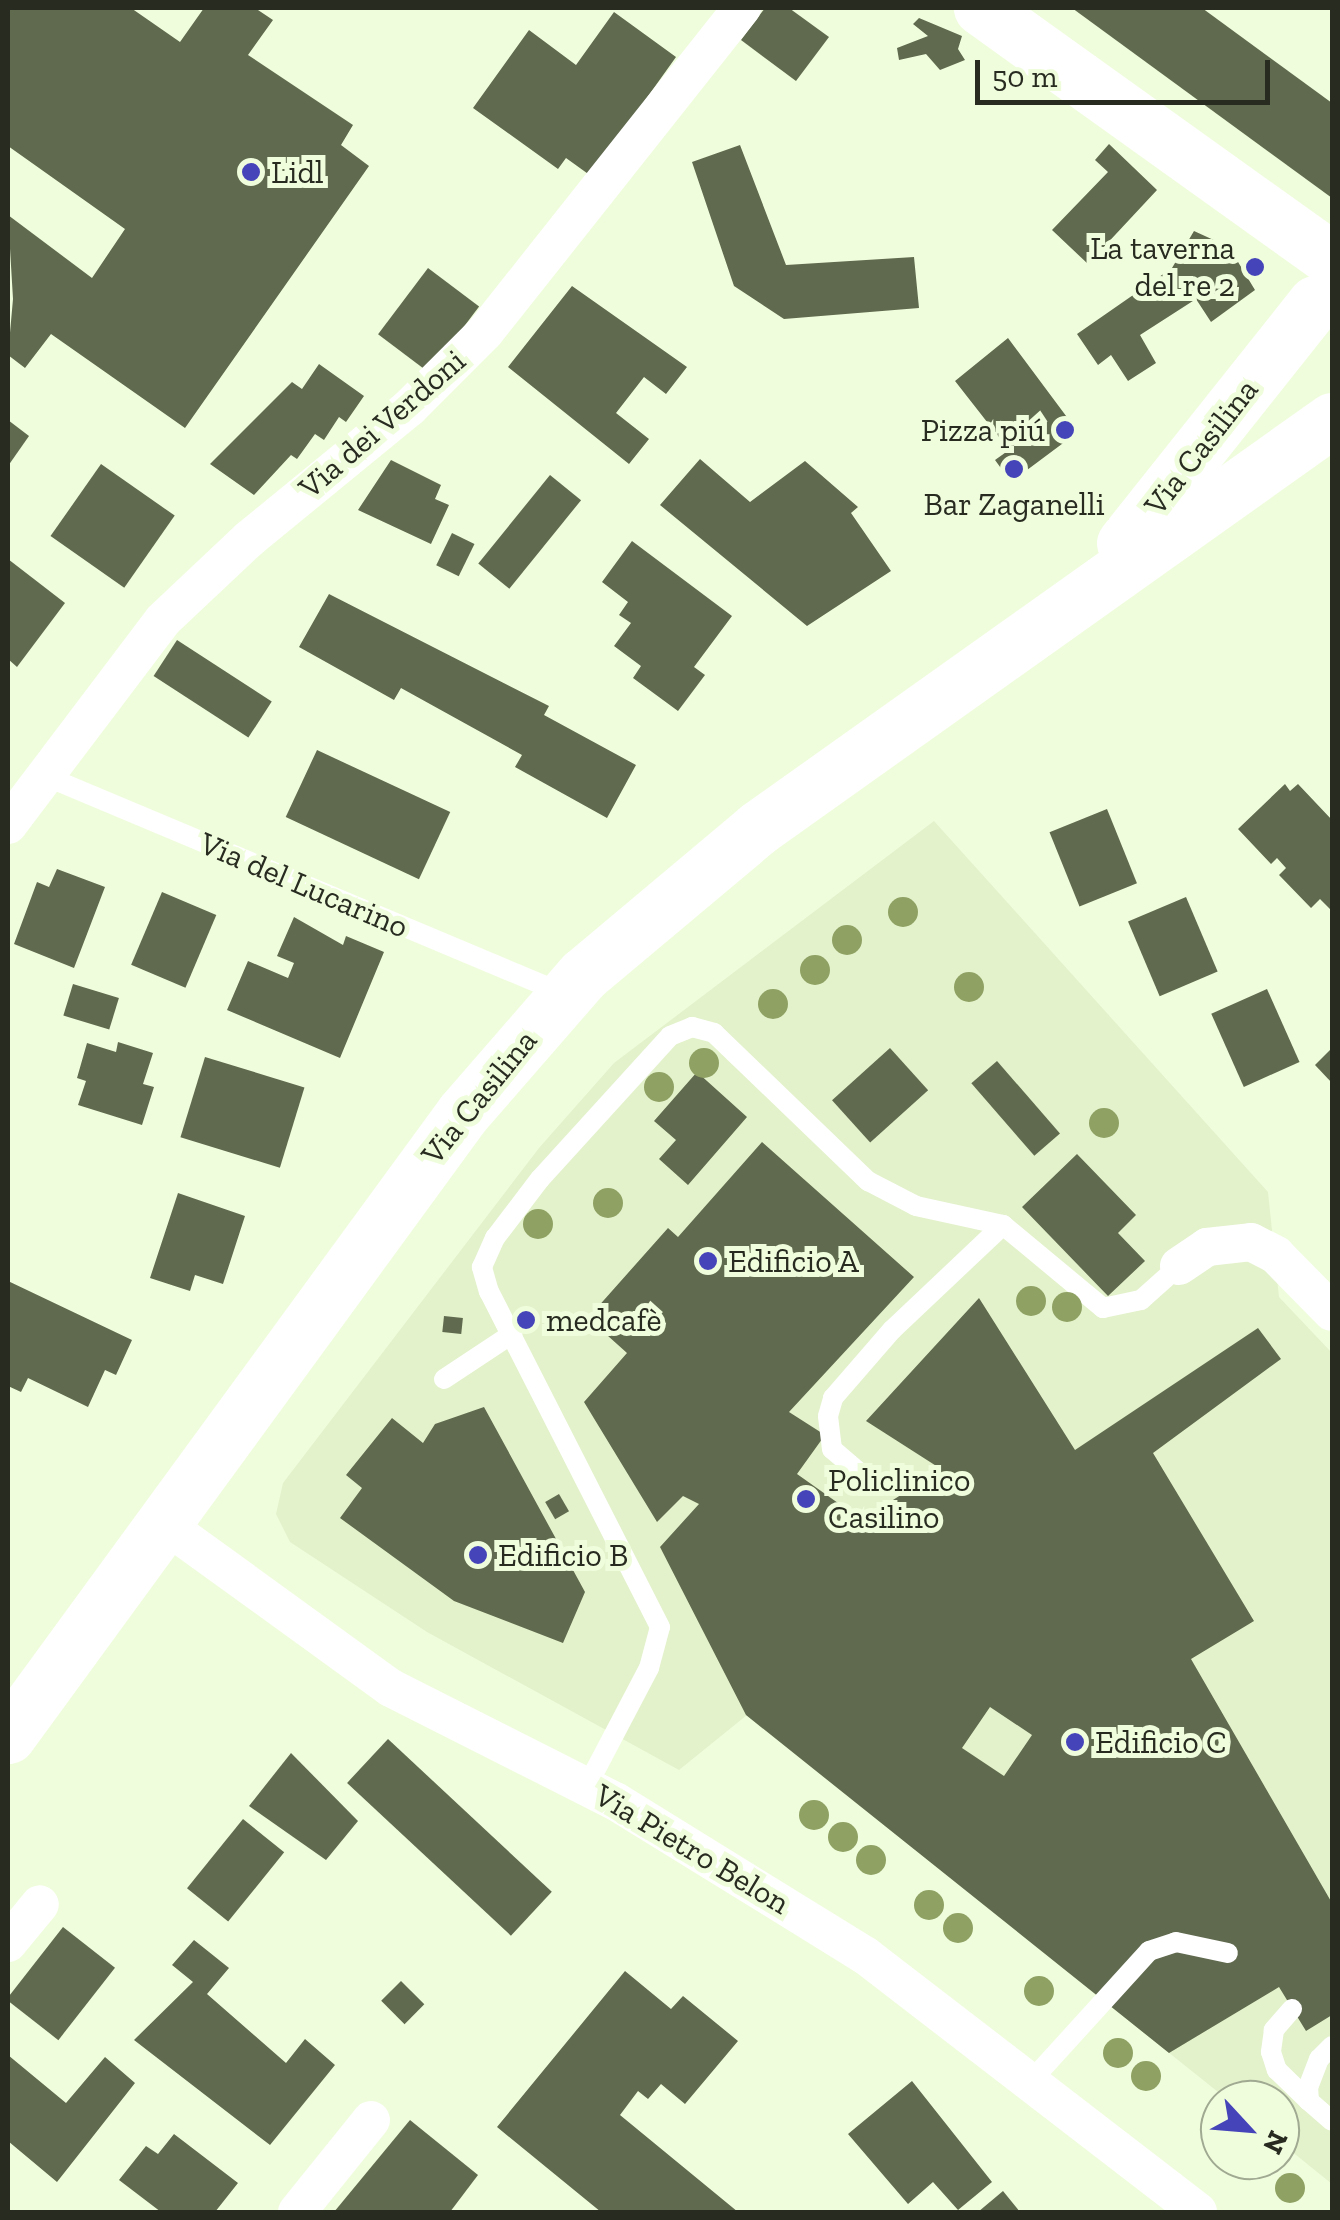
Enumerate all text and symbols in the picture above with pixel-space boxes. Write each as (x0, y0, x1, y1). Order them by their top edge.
scale bar (980, 40, 1275, 102)
text: 50 m (992, 59, 1057, 95)
place label: Lidl (271, 153, 323, 191)
marker: Lidl (240, 161, 262, 183)
place label: La taverna del re 2 (1090, 230, 1235, 305)
marker: La taverna del re 2 (1244, 256, 1266, 278)
street label: Via dei Verdoni (291, 341, 473, 507)
street label: Via Casilina (1136, 371, 1266, 523)
place label: Pizza piú (921, 411, 1045, 449)
marker: Pizza piú (1054, 419, 1076, 441)
marker: Bar Zaganelli (1003, 458, 1025, 480)
place label: Bar Zaganelli (923, 485, 1105, 523)
street label: Via del Lucarino (194, 824, 414, 946)
street label: Via Casilina (413, 1022, 545, 1172)
place label: Edificio A (728, 1242, 860, 1280)
marker: Edificio A (697, 1250, 719, 1272)
place label: medcafè (546, 1301, 661, 1339)
marker: medcafè (515, 1309, 537, 1331)
place label: Policlinico Casilino (828, 1462, 970, 1537)
marker: Policlinico Casilino (793, 1486, 819, 1512)
place label: Edificio B (498, 1536, 628, 1574)
marker: Edificio B (467, 1544, 489, 1566)
place label: Edificio C (1095, 1723, 1227, 1761)
marker: Edificio C (1064, 1731, 1086, 1753)
street label: Via Pietro Belon (587, 1776, 797, 1922)
north arrow (1200, 2080, 1300, 2180)
text: N (1256, 2126, 1295, 2159)

